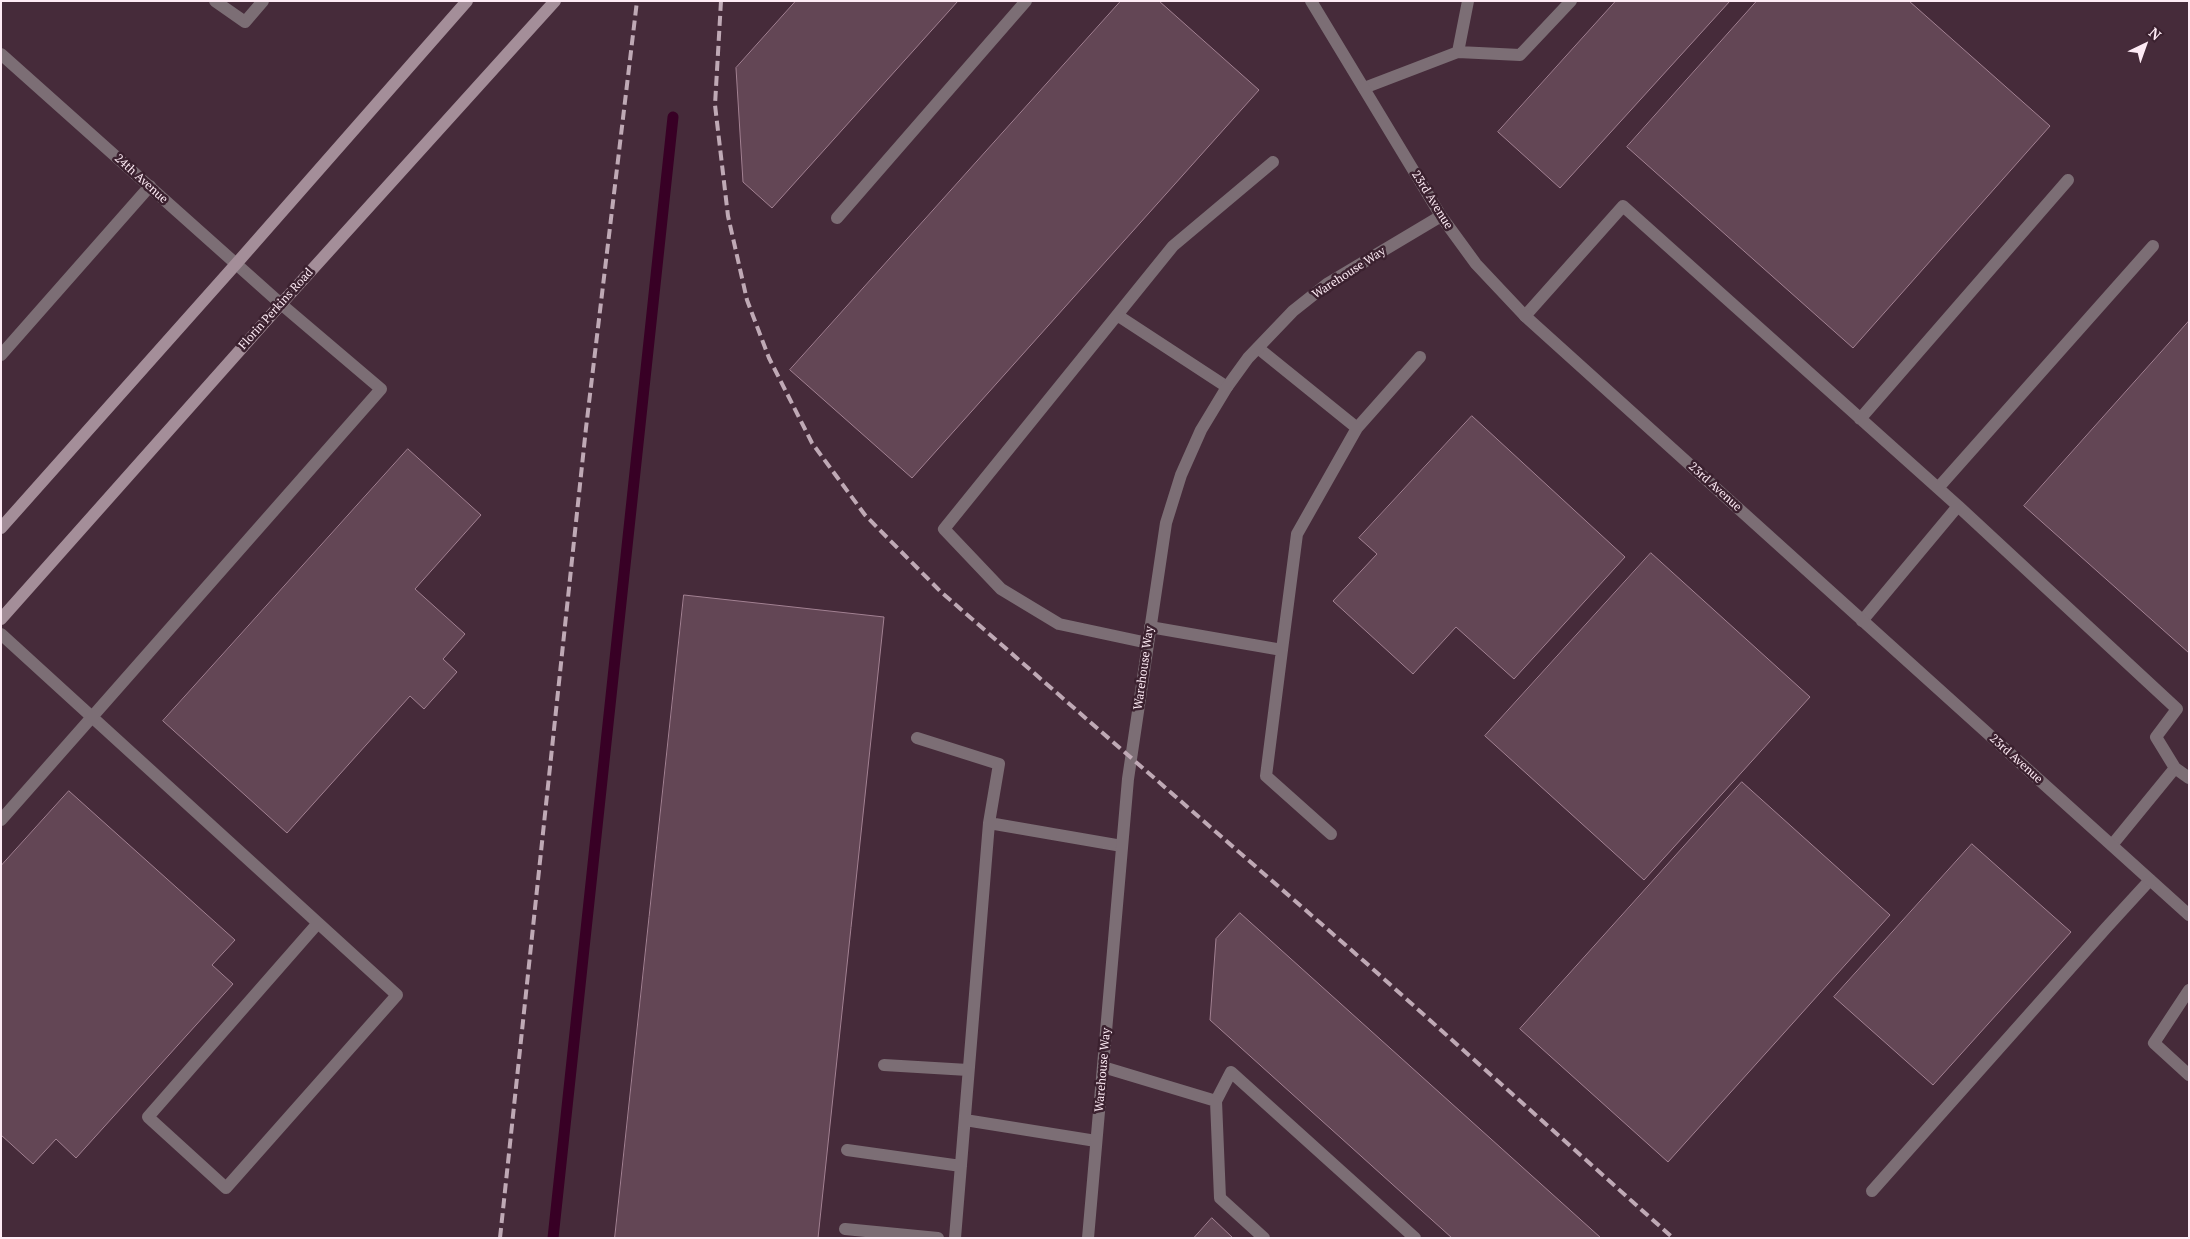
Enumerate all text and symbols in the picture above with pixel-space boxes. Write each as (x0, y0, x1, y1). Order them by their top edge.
north arrow (2120, 20, 2170, 70)
text: N (2145, 23, 2166, 44)
street label: 24th Avenue (111, 151, 171, 207)
street label: 23rd Avenue (1408, 168, 1456, 232)
street label: Warehouse Way (1310, 244, 1388, 302)
street label: Florin Perkins Road (236, 265, 316, 353)
street label: 23rd Avenue (1686, 459, 1744, 515)
street label: Warehouse Way (1131, 625, 1157, 711)
street label: 23rd Avenue (1987, 731, 2045, 787)
street label: Warehouse Way (1092, 1027, 1114, 1113)

